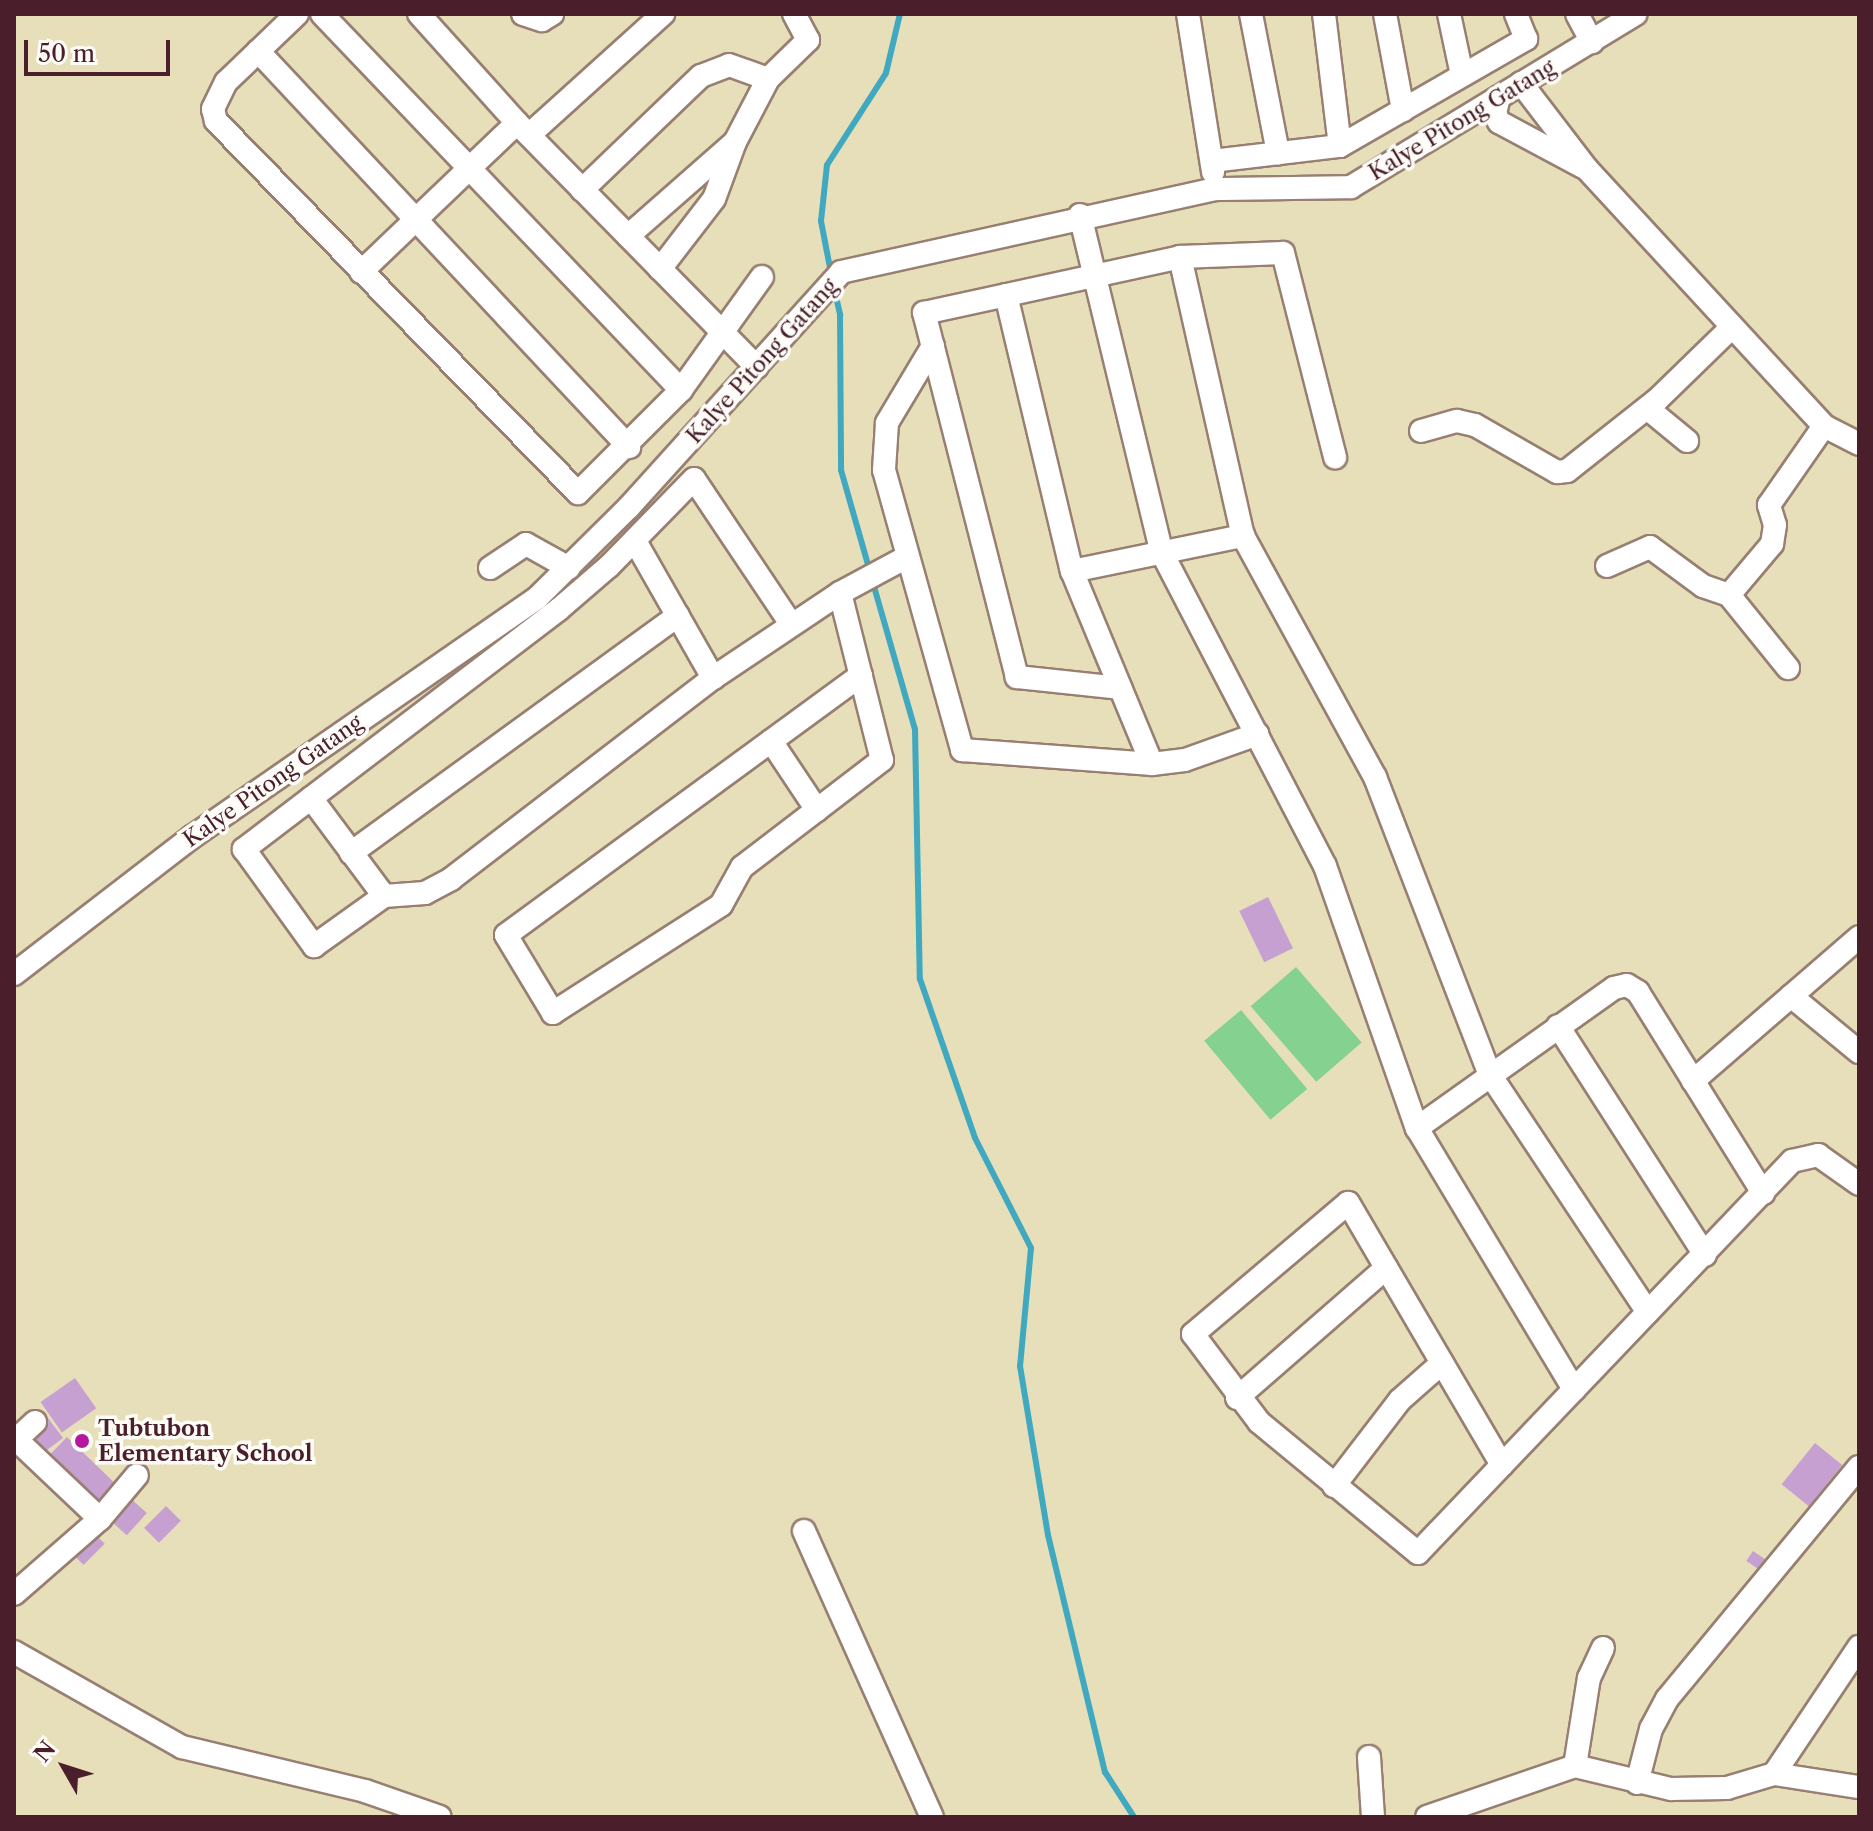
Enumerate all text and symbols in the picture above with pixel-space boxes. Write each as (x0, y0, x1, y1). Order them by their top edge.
scale bar (28, 24, 174, 74)
text: 50 m (38, 39, 95, 68)
street label: Kalye Pitong Gatang (1364, 54, 1560, 186)
street label: Kalye Pitong Gatang (681, 273, 843, 449)
street label: Kalye Pitong Gatang (178, 709, 368, 853)
place label: Tubtubon Elementary School (98, 1415, 313, 1466)
marker: Tubtubon Elementary School (73, 1432, 91, 1450)
north arrow (24, 1727, 104, 1807)
text: N (28, 1736, 61, 1768)

